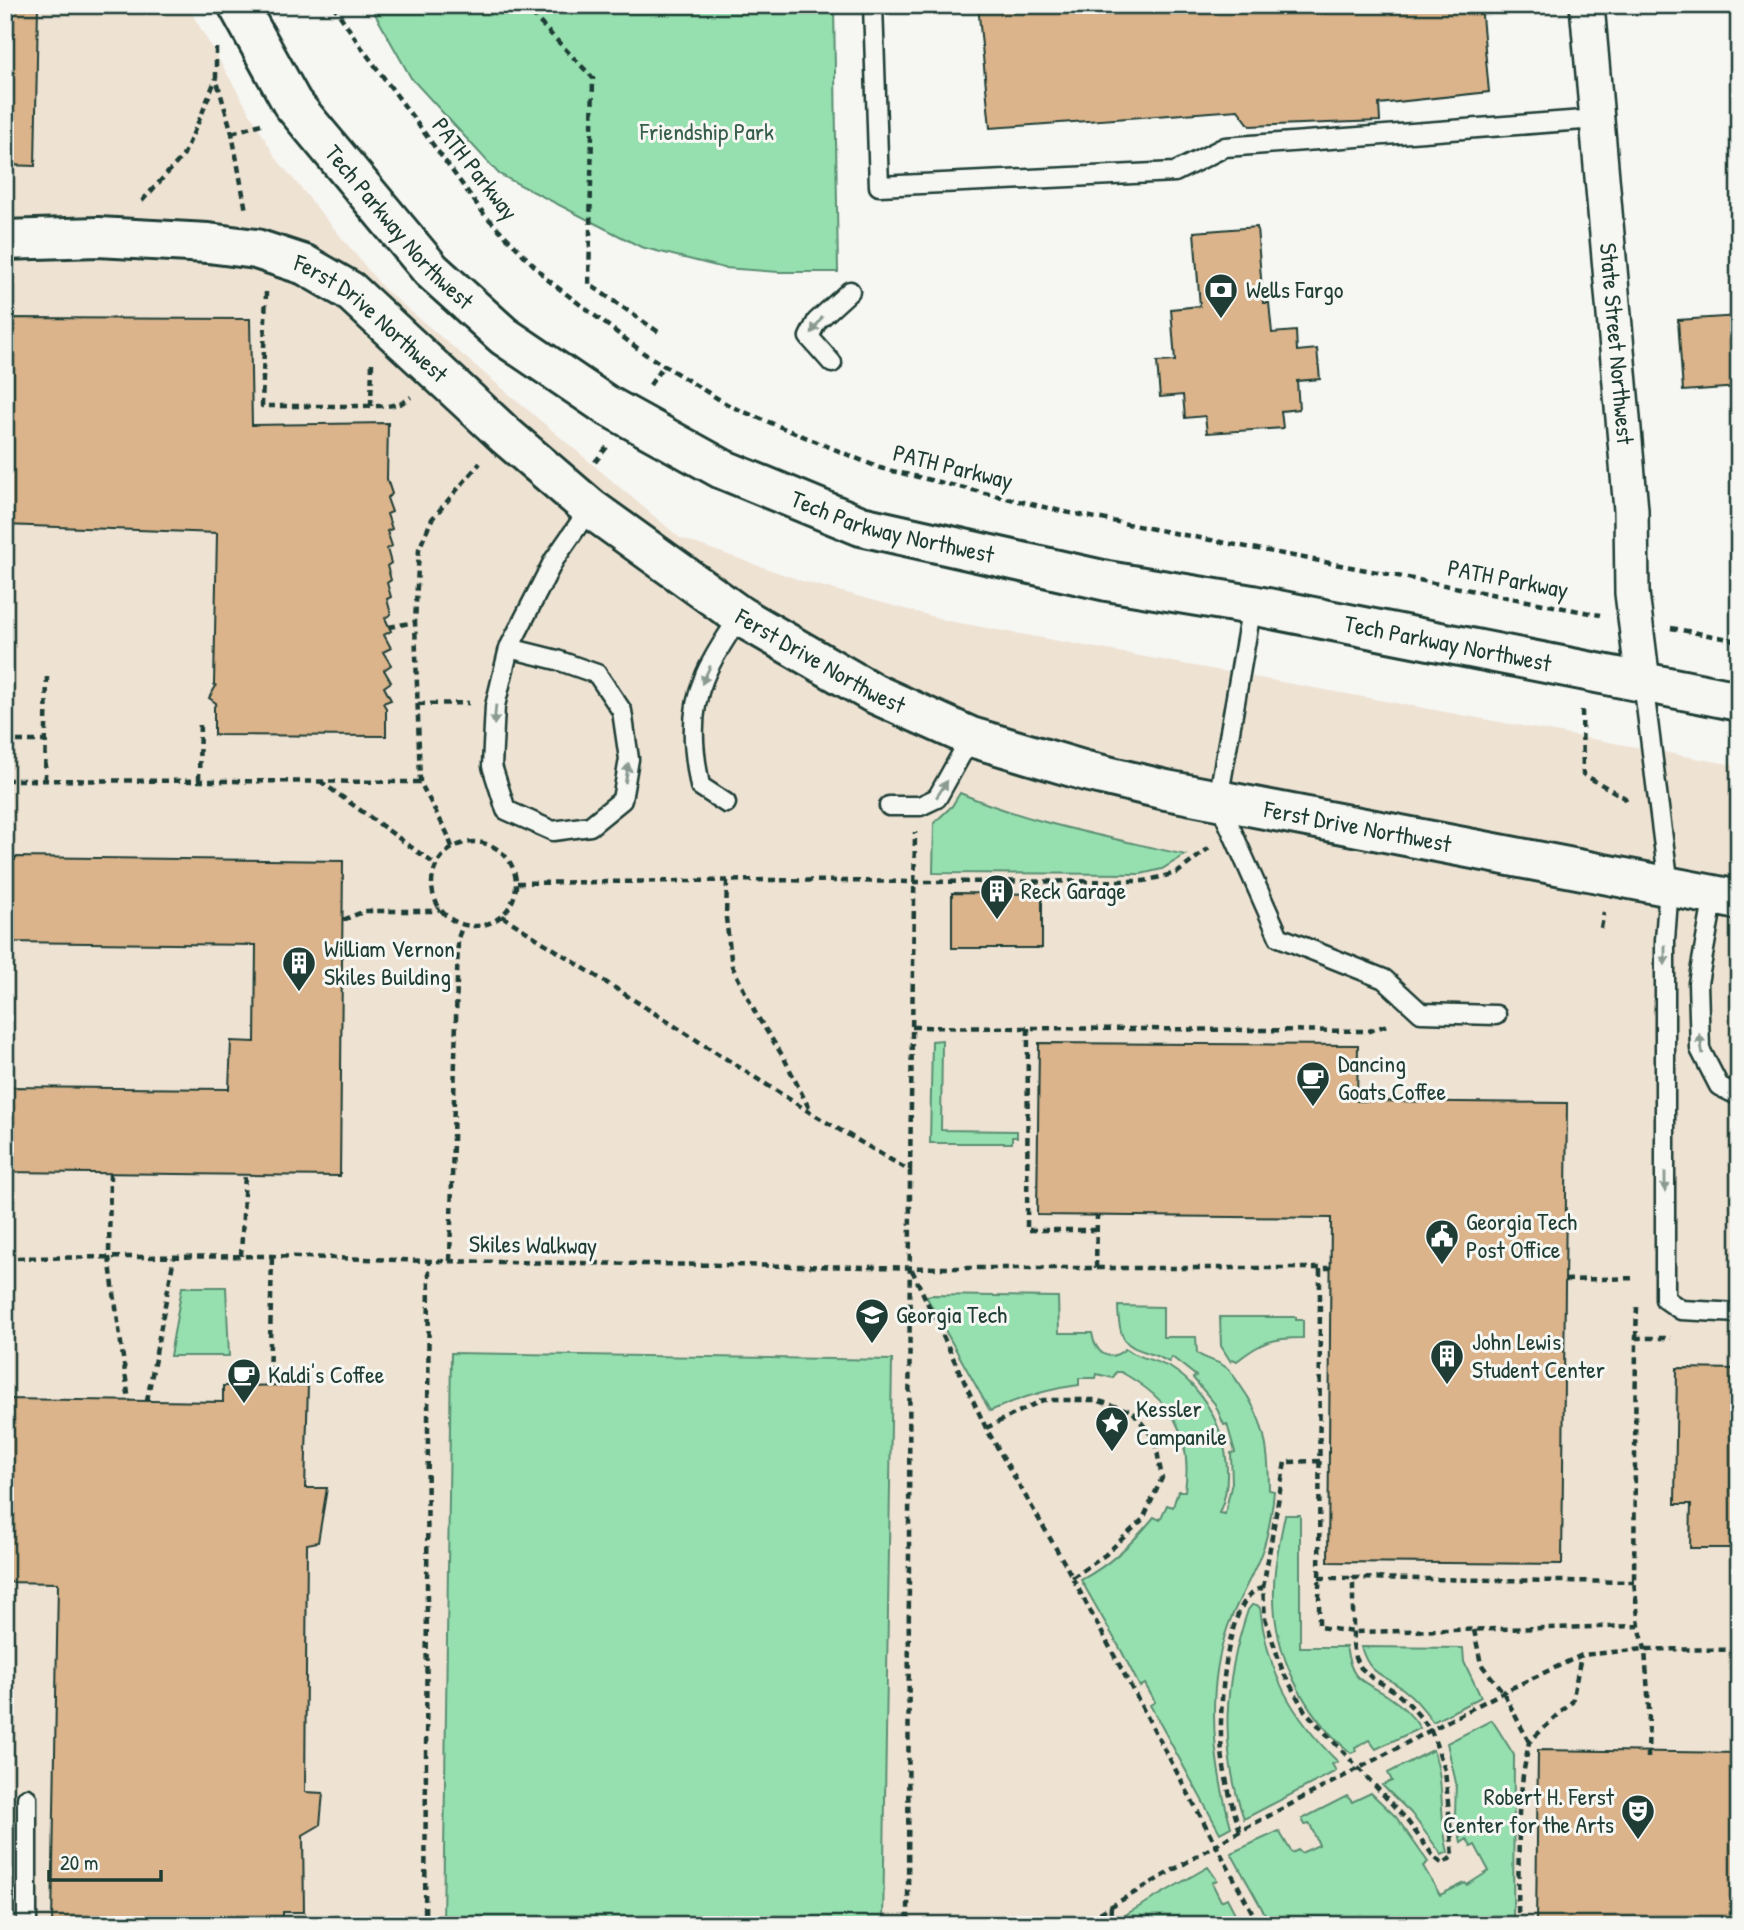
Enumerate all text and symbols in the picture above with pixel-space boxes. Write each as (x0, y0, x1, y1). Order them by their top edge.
street label: PATH Parkway (426, 110, 526, 226)
park label: Friendship Park (639, 115, 774, 147)
street label: Tech Parkway Northwest (318, 137, 482, 317)
street label: State Street Northwest (1593, 242, 1642, 446)
street label: Ferst Drive Northwest (290, 245, 456, 390)
bank icon: Wells Fargo (1202, 271, 1240, 320)
place label: Wells Fargo (1246, 273, 1344, 305)
one-way arrow (810, 315, 823, 335)
street label: PATH Parkway (890, 436, 1016, 496)
street label: Tech Parkway Northwest (786, 482, 998, 570)
street label: PATH Parkway (1445, 551, 1571, 605)
street label: Ferst Drive Northwest (729, 600, 911, 721)
street label: Tech Parkway Northwest (1342, 607, 1555, 679)
one-way arrow (700, 665, 712, 685)
one-way arrow (489, 704, 500, 726)
one-way arrow (622, 762, 633, 784)
one-way arrow (935, 779, 948, 798)
street label: Ferst Drive Northwest (1261, 792, 1455, 860)
building icon: Reck Garage (978, 872, 1016, 921)
place label: Reck Garage (1021, 874, 1126, 906)
place label: William Vernon Skiles Building (324, 932, 455, 992)
building icon: William Vernon Skiles Building (280, 944, 318, 993)
one-way arrow (1659, 944, 1671, 966)
one-way arrow (1695, 1033, 1706, 1055)
place label: Dancing Goats Coffee (1338, 1047, 1447, 1107)
cafe icon: Dancing Goats Coffee (1294, 1059, 1332, 1108)
one-way arrow (1659, 1171, 1671, 1193)
place label: Georgia Tech Post Office (1466, 1205, 1577, 1265)
public building icon: Georgia Tech Post Office (1423, 1217, 1461, 1266)
street label: Skiles Walkway (469, 1227, 597, 1261)
school or university icon: Georgia Tech (853, 1296, 891, 1345)
place label: Georgia Tech (896, 1298, 1007, 1330)
place label: John Lewis Student Center (1472, 1325, 1605, 1385)
building icon: John Lewis Student Center (1428, 1337, 1466, 1386)
cafe icon: Kaldi's Coffee (225, 1356, 263, 1405)
place label: Kaldi's Coffee (268, 1358, 385, 1390)
place label: Kessler Campanile (1136, 1392, 1227, 1452)
place icon: Kessler Campanile (1093, 1404, 1131, 1453)
place label: Robert H. Ferst Center for the Arts (1443, 1780, 1615, 1840)
theatre icon: Robert H. Ferst Center for the Arts (1619, 1792, 1657, 1841)
scale bar (49, 1839, 161, 1883)
text: 20 m (60, 1848, 98, 1877)

